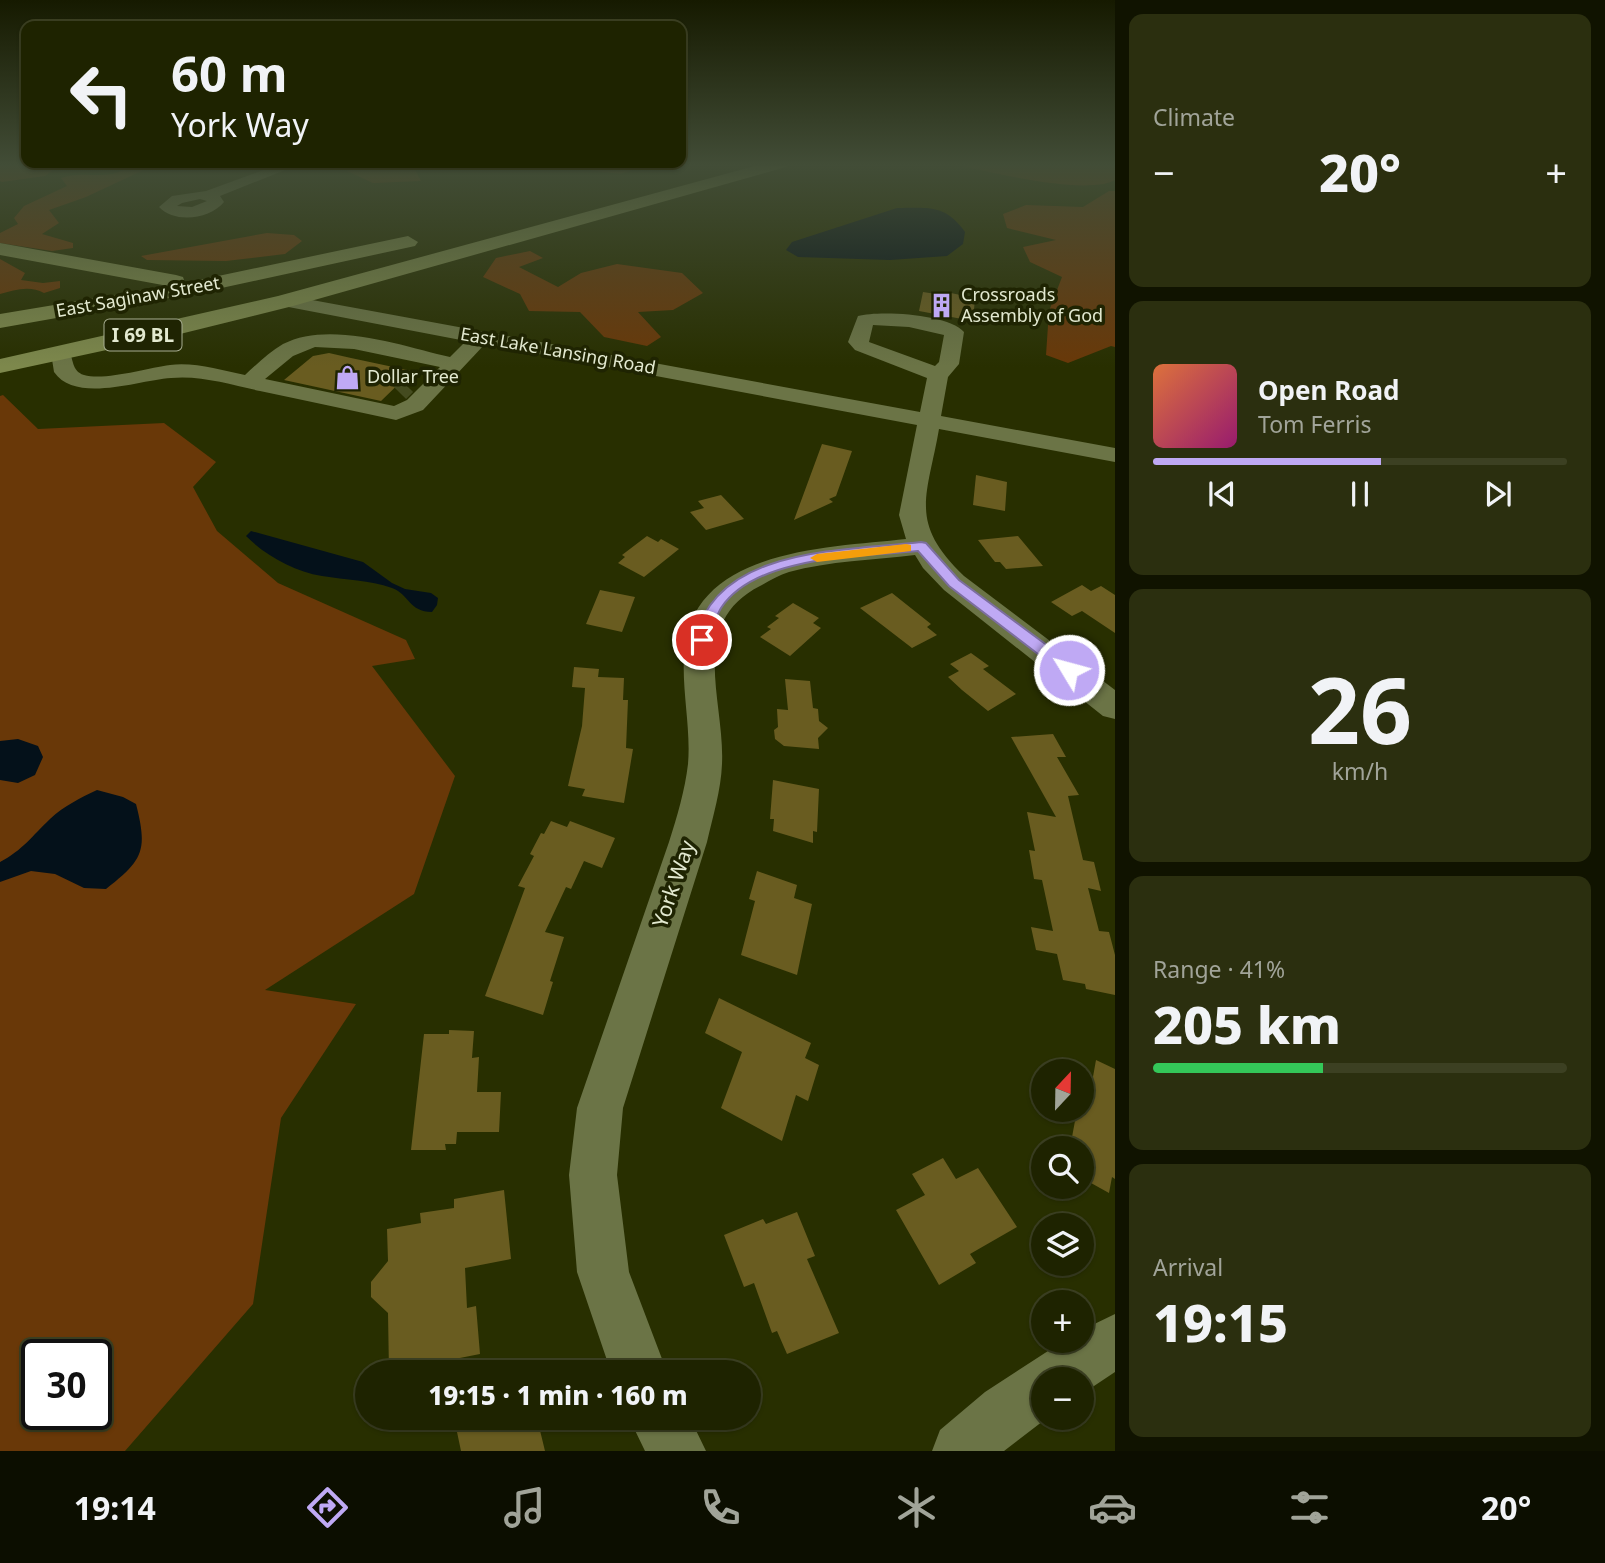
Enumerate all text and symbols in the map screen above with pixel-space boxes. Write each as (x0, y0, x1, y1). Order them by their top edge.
text: 60 m (171, 40, 288, 106)
icon: left (56, 49, 147, 140)
text: Climate (1153, 101, 1235, 133)
text: York Way (171, 103, 309, 146)
text: 20° (1319, 136, 1401, 207)
text: − (1153, 146, 1175, 198)
text: + (1545, 146, 1567, 198)
street label: East Saginaw Street (54, 270, 222, 322)
place label: Crossroads Assembly of God (961, 282, 1103, 327)
building icon: Crossroads Assembly of God (927, 291, 955, 319)
road number: I 69 BL (104, 320, 182, 350)
street label: East Lake Lansing Road (459, 321, 658, 379)
shop icon: Dollar Tree (333, 363, 361, 391)
place label: Dollar Tree (367, 364, 459, 388)
text: Open Road (1258, 372, 1400, 408)
text: Tom Ferris (1258, 408, 1371, 440)
icon: previous (1203, 475, 1241, 513)
icon: pause (1341, 475, 1379, 513)
icon: next (1479, 475, 1517, 513)
pin (672, 610, 732, 670)
icon: arrive (683, 621, 721, 659)
position arrow (1032, 633, 1106, 707)
text: 26 (1308, 647, 1412, 771)
text: km/h (1332, 755, 1388, 787)
street label: York Way (645, 836, 701, 931)
text: Range · 41% (1153, 953, 1285, 985)
text: 205 km (1153, 988, 1341, 1059)
north arrow (1031, 1059, 1094, 1122)
map controls (1031, 1059, 1094, 1430)
button: search (1031, 1136, 1094, 1199)
button: layers (1031, 1213, 1094, 1276)
text: Arrival (1153, 1251, 1223, 1283)
text: 19:15 (1153, 1286, 1288, 1357)
button: + (1031, 1290, 1094, 1353)
speed limit sign: 30 (21, 1339, 112, 1430)
button: − (1031, 1367, 1094, 1430)
text: 19:15 · 1 min · 160 m (428, 1377, 688, 1413)
icon: directions (303, 1483, 352, 1532)
icon: music (500, 1483, 549, 1532)
icon: phone (696, 1483, 745, 1532)
icon: climate (892, 1483, 941, 1532)
icon: car (1088, 1483, 1137, 1532)
icon: filters (1285, 1483, 1334, 1532)
text: 19:14 (74, 1486, 156, 1529)
text: 20° (1481, 1486, 1531, 1529)

